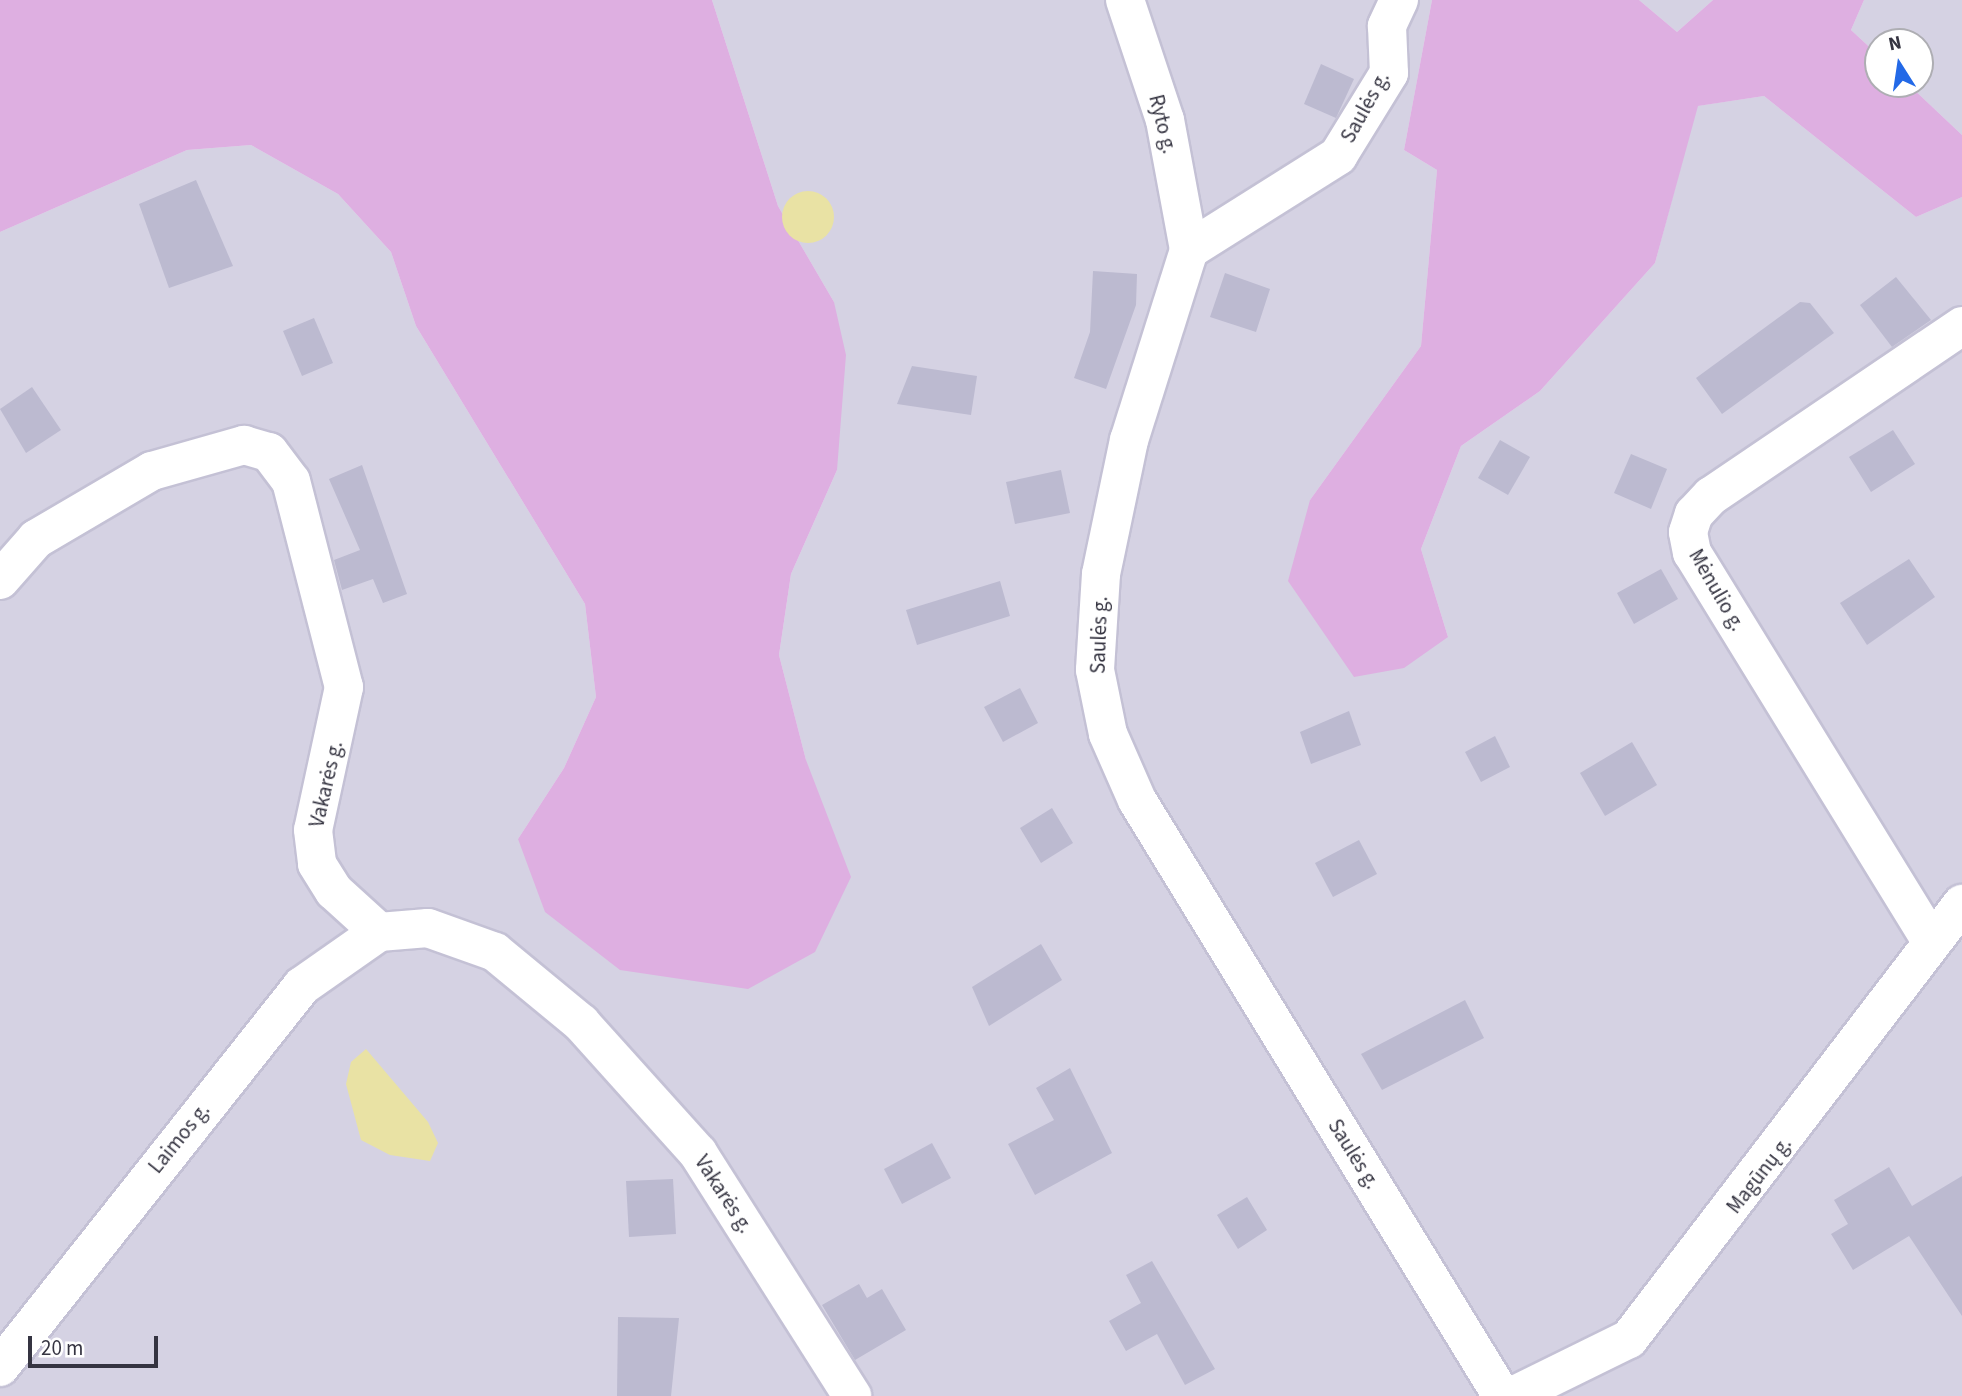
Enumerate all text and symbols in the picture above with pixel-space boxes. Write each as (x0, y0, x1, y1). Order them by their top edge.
north arrow (1864, 28, 1934, 98)
text: N (1886, 29, 1904, 58)
street label: Saulės g. (1335, 67, 1395, 147)
street label: Ryto g. (1144, 92, 1182, 156)
street label: Mėnulio g. (1683, 545, 1751, 635)
street label: Saulės g. (1085, 596, 1113, 674)
street label: Vakarės g. (304, 738, 348, 830)
street label: Laimos g. (143, 1098, 215, 1178)
street label: Saulės g. (1323, 1114, 1385, 1194)
street label: Magūnų g. (1721, 1131, 1797, 1219)
street label: Vakarės g. (689, 1150, 759, 1238)
scale bar (32, 1322, 161, 1366)
text: 20 m (41, 1333, 83, 1363)

